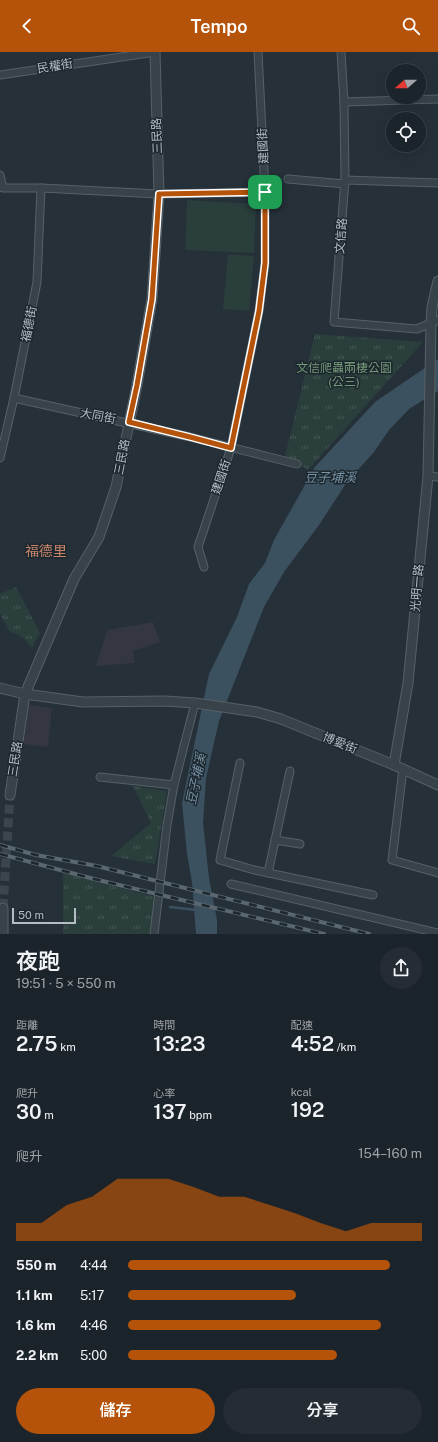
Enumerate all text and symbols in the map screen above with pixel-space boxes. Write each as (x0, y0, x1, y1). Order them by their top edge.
icon: back (16, 15, 38, 37)
icon: search (400, 15, 422, 37)
text: Tempo (191, 16, 247, 37)
street label: 民權街 (36, 56, 74, 76)
north arrow (386, 64, 426, 104)
map controls (386, 64, 426, 152)
button: locate (386, 112, 426, 152)
street label: 三民路 (149, 118, 165, 154)
street label: 建國街 (255, 128, 271, 164)
pin (248, 175, 282, 209)
icon: arrive (254, 181, 276, 203)
street label: 文信路 (332, 217, 350, 255)
street label: 福德街 (19, 305, 39, 343)
park label: 文信爬蟲兩棲公園 (公三) (296, 361, 392, 389)
street label: 大同街 (79, 406, 117, 426)
street label: 三民路 (112, 438, 132, 476)
street label: 建國街 (209, 458, 233, 496)
water label: 豆子埔溪 (304, 470, 358, 485)
district label: 福德里 (25, 543, 67, 559)
street label: 光明一路 (408, 563, 426, 613)
street label: 博愛街 (321, 730, 359, 756)
street label: 三民路 (5, 740, 25, 778)
water label: 豆子埔溪 (183, 750, 209, 806)
scale bar (12, 906, 76, 925)
text: 50 m (18, 909, 44, 921)
button: share (380, 947, 422, 989)
text: 夜跑 (16, 948, 60, 974)
text: 19:51 · 5 × 550 m (16, 976, 116, 991)
text: 距離 (16, 1019, 38, 1031)
text: 時間 (153, 1019, 175, 1031)
text: 配速 (291, 1019, 313, 1031)
text: 2.75 (16, 1032, 57, 1056)
text: 13:23 (153, 1032, 205, 1056)
text: 4:52 (291, 1032, 334, 1056)
text: km (57, 1041, 76, 1053)
text: /km (334, 1041, 356, 1053)
text: kcal (291, 1086, 312, 1098)
text: 爬升 (16, 1087, 38, 1099)
text: 心率 (153, 1087, 175, 1099)
text: 192 (291, 1098, 324, 1122)
text: 30 (16, 1100, 41, 1124)
text: 137 (153, 1100, 187, 1124)
text: m (41, 1109, 54, 1121)
text: bpm (187, 1109, 212, 1121)
text: 154–160 m (358, 1146, 422, 1161)
text: 爬升 (16, 1149, 42, 1164)
text: 550 m (16, 1258, 57, 1273)
text: 4:44 (80, 1258, 107, 1273)
text: 1.1 km (16, 1288, 53, 1303)
text: 5:17 (80, 1288, 104, 1303)
text: 1.6 km (16, 1318, 56, 1333)
text: 4:46 (80, 1318, 107, 1333)
text: 2.2 km (16, 1348, 58, 1363)
text: 5:00 (80, 1348, 107, 1363)
button: 儲存 (16, 1388, 215, 1434)
button: 分享 (223, 1388, 422, 1434)

